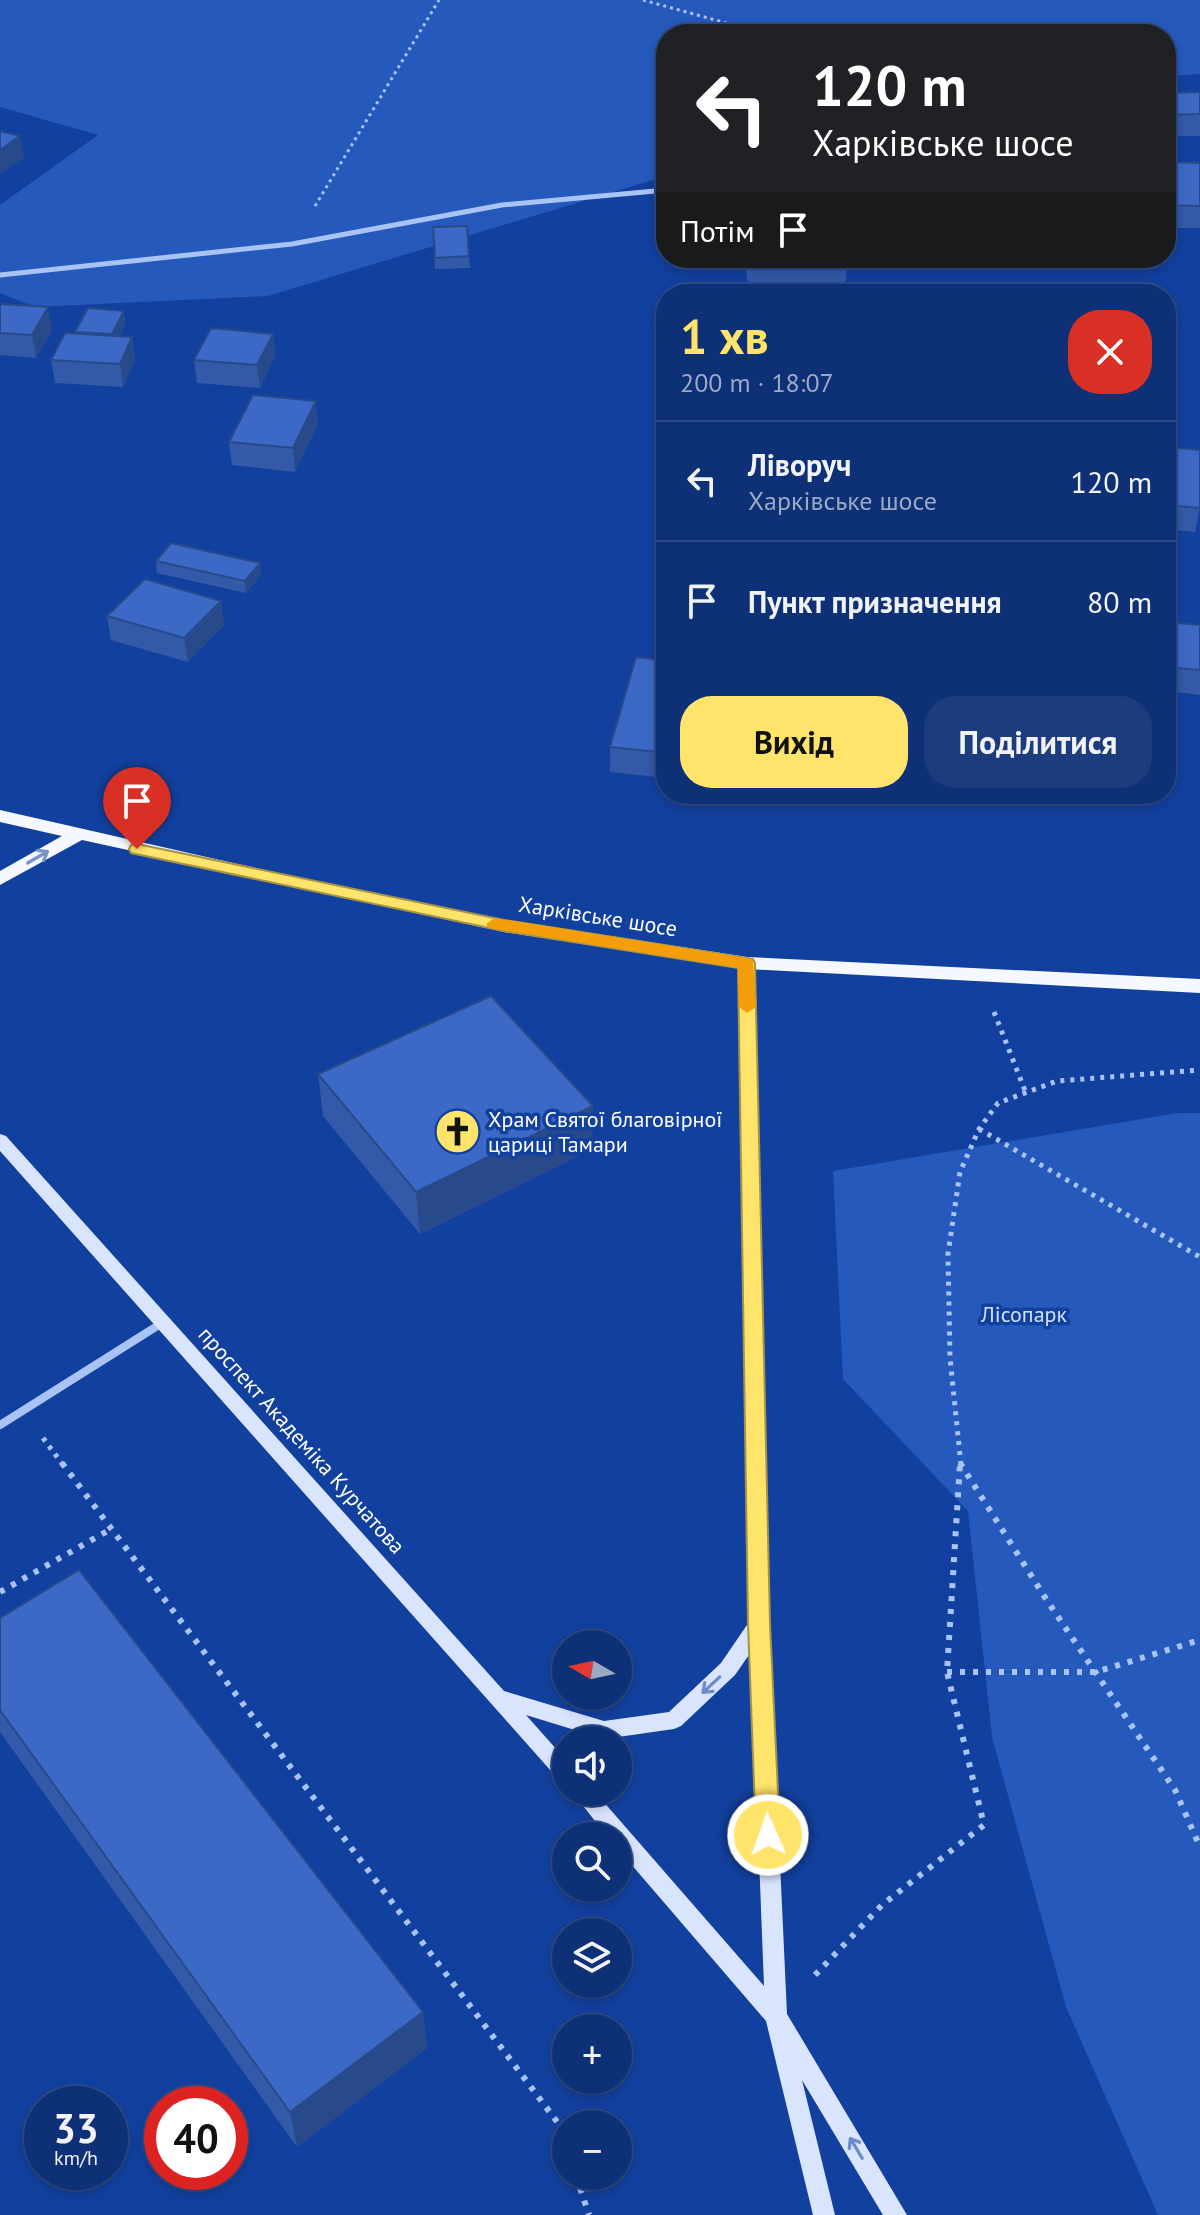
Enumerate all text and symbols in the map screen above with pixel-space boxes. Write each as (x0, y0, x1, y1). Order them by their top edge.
text: 120 m (812, 49, 967, 121)
icon: left (680, 56, 784, 160)
text: Харківське шосе (812, 119, 1074, 166)
icon: arrive (771, 208, 815, 252)
text: Потім (680, 211, 755, 250)
text: 1 хв (680, 305, 769, 367)
button: close (1068, 310, 1152, 394)
text: 200 m · 18:07 (680, 366, 834, 399)
text: Ліворуч (748, 445, 851, 484)
icon: left (680, 459, 724, 503)
text: 120 m (1071, 462, 1152, 501)
text: Харківське шосе (748, 484, 937, 517)
icon: arrive (680, 579, 724, 623)
text: Пункт призначення (748, 582, 1002, 621)
text: 80 m (1087, 582, 1152, 621)
button: Вихід (680, 696, 908, 788)
button: Поділитися (924, 696, 1152, 788)
pin (103, 767, 171, 849)
icon: arrive (115, 779, 159, 823)
one-way arrow (26, 849, 49, 865)
street label: Харківське шосе (517, 890, 679, 942)
place label: Храм Святої благовірної цариці Тамари (488, 1105, 722, 1158)
church icon: Храм Святої благовірної цариці Тамари (433, 1108, 481, 1156)
park label: Лісопарк (980, 1300, 1067, 1328)
street label: проспект Академіка Курчатова (192, 1321, 412, 1559)
north arrow (552, 1630, 632, 1710)
map controls (552, 1630, 632, 2190)
one-way arrow (701, 1675, 721, 1694)
button: sound (552, 1726, 632, 1806)
position arrow (726, 1793, 810, 1877)
button: search (552, 1822, 632, 1902)
button: layers (552, 1918, 632, 1998)
button: + (552, 2014, 632, 2094)
speed limit sign: 40 (144, 2086, 248, 2190)
text: 33 (53, 2102, 99, 2154)
button: − (552, 2110, 632, 2190)
one-way arrow (848, 2137, 864, 2160)
text: km/h (54, 2145, 98, 2171)

